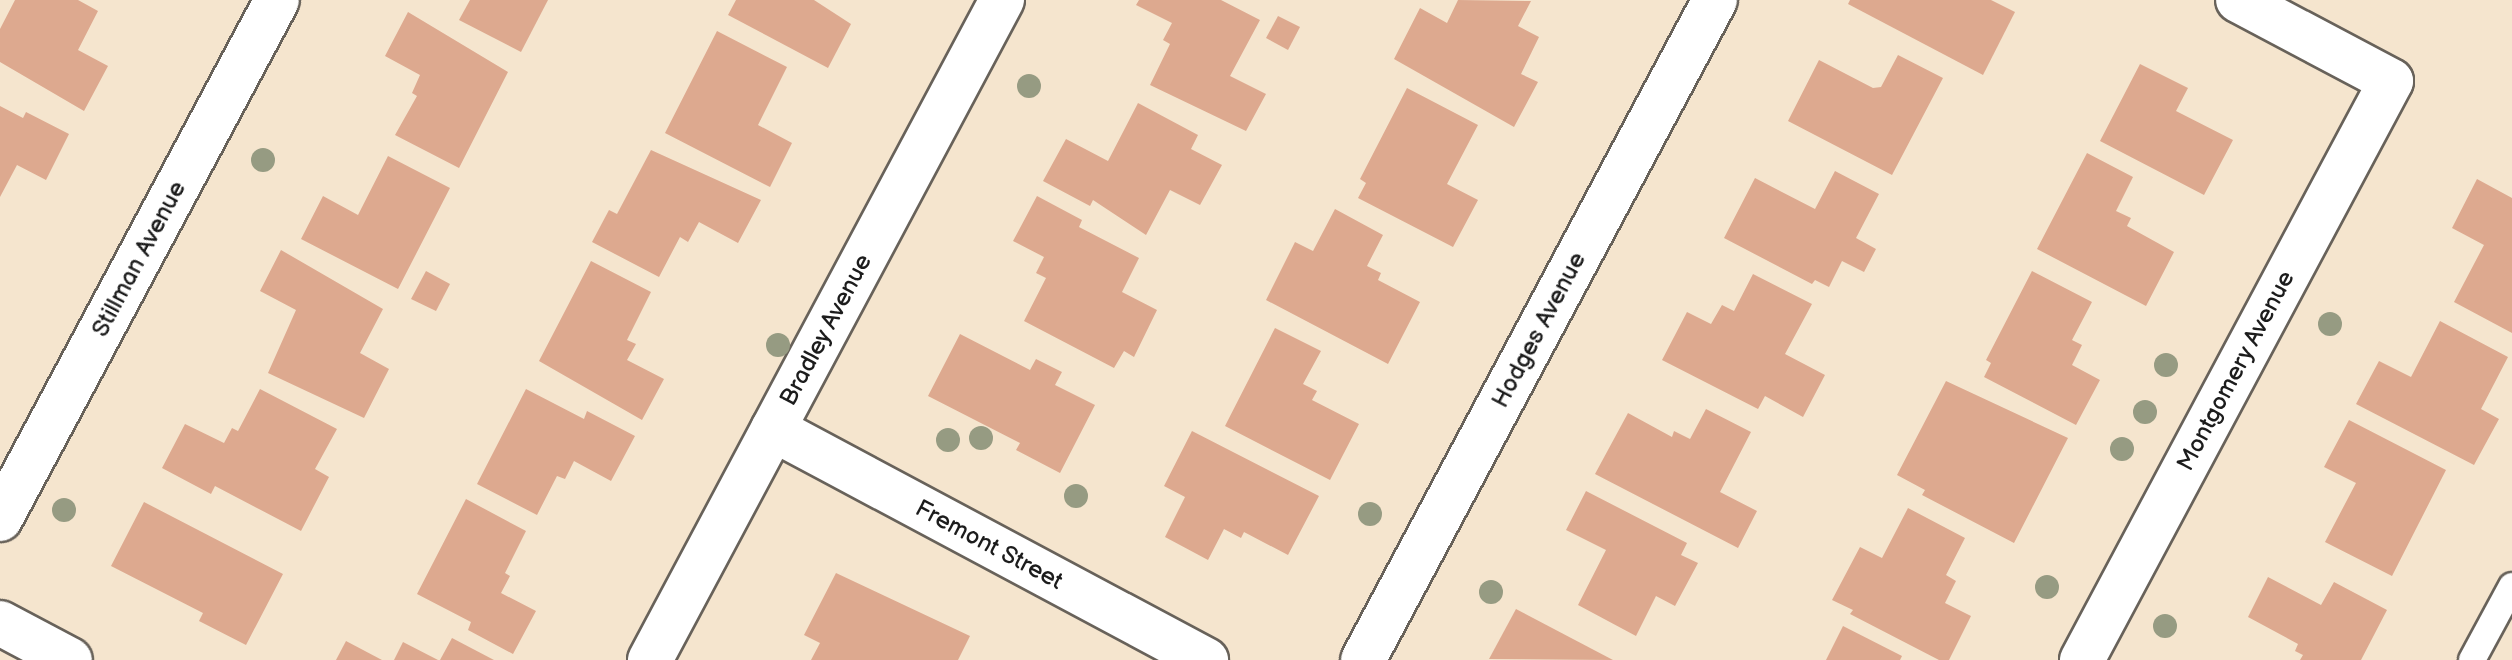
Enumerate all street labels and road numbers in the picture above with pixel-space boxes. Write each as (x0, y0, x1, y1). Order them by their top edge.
street label: Stillman Avenue (86, 176, 192, 342)
street label: Hodges Avenue (1486, 247, 1592, 413)
street label: Bradley Avenue (774, 249, 878, 411)
street label: Montgomery Avenue (2171, 265, 2301, 477)
street label: Fremont Street (910, 494, 1068, 596)

